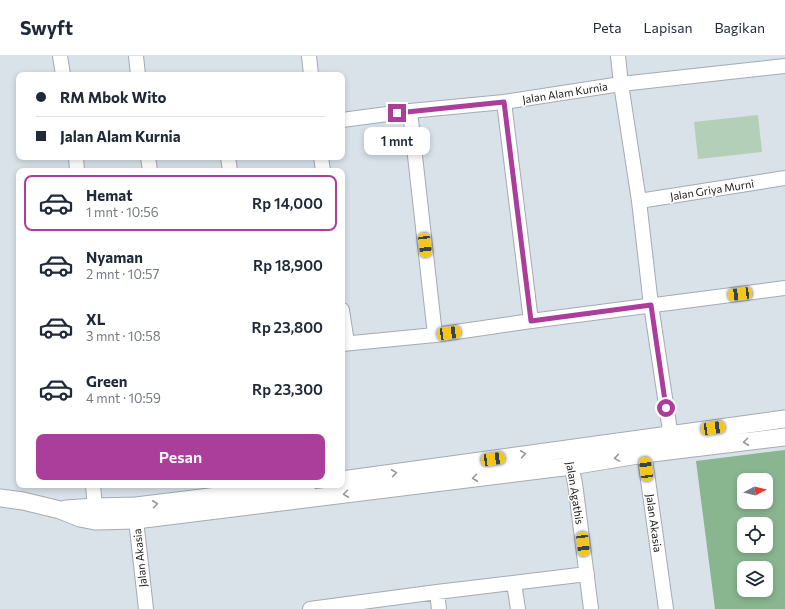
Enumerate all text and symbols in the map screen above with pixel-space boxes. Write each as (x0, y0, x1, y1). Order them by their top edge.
text: Swyft (20, 16, 73, 39)
text: Peta (593, 19, 622, 36)
text: Lapisan (644, 19, 693, 36)
text: Bagikan (715, 19, 765, 36)
street label: Jalan Alam Kurnia (521, 79, 609, 107)
text: RM Mbok Wito (60, 88, 167, 106)
route end (388, 104, 406, 122)
text: Jalan Alam Kurnia (60, 127, 181, 145)
callout: 1 mnt (364, 127, 430, 155)
text: 1 mnt (381, 133, 413, 149)
street label: Jalan Griya Murni (669, 176, 755, 204)
icon: car (38, 185, 74, 221)
text: Hemat (86, 186, 132, 204)
text: Rp 14,000 (252, 194, 323, 212)
text: 1 mnt · 10:56 (86, 204, 159, 220)
car (418, 232, 432, 258)
icon: car (38, 247, 74, 283)
text: Nyaman (86, 248, 143, 266)
text: Rp 18,900 (253, 256, 323, 274)
text: 2 mnt · 10:57 (86, 266, 159, 282)
car (727, 287, 753, 301)
icon: car (38, 309, 74, 345)
text: XL (86, 310, 105, 328)
text: Rp 23,800 (252, 318, 323, 336)
car (436, 325, 462, 341)
text: 3 mnt · 10:58 (86, 328, 161, 344)
icon: car (38, 371, 74, 407)
text: Green (86, 372, 127, 390)
text: Rp 23,300 (252, 380, 323, 398)
text: 4 mnt · 10:59 (86, 390, 161, 406)
route start (657, 399, 675, 417)
car (700, 420, 726, 436)
button: Pesan (36, 434, 325, 480)
one-way arrow (743, 437, 749, 446)
one-way arrow (520, 450, 526, 459)
car (480, 451, 506, 467)
one-way arrow (614, 453, 620, 462)
car (638, 456, 654, 482)
street label: Jalan Agathis (563, 461, 587, 525)
one-way arrow (391, 469, 398, 478)
one-way arrow (472, 473, 478, 482)
north arrow (737, 473, 773, 509)
map controls (737, 473, 773, 597)
one-way arrow (343, 489, 349, 498)
street label: Jalan Akasia (643, 493, 665, 553)
one-way arrow (152, 500, 158, 509)
button: locate (737, 517, 773, 553)
street label: Jalan Akasia (130, 528, 150, 588)
car (576, 531, 590, 557)
button: layers (737, 561, 773, 597)

